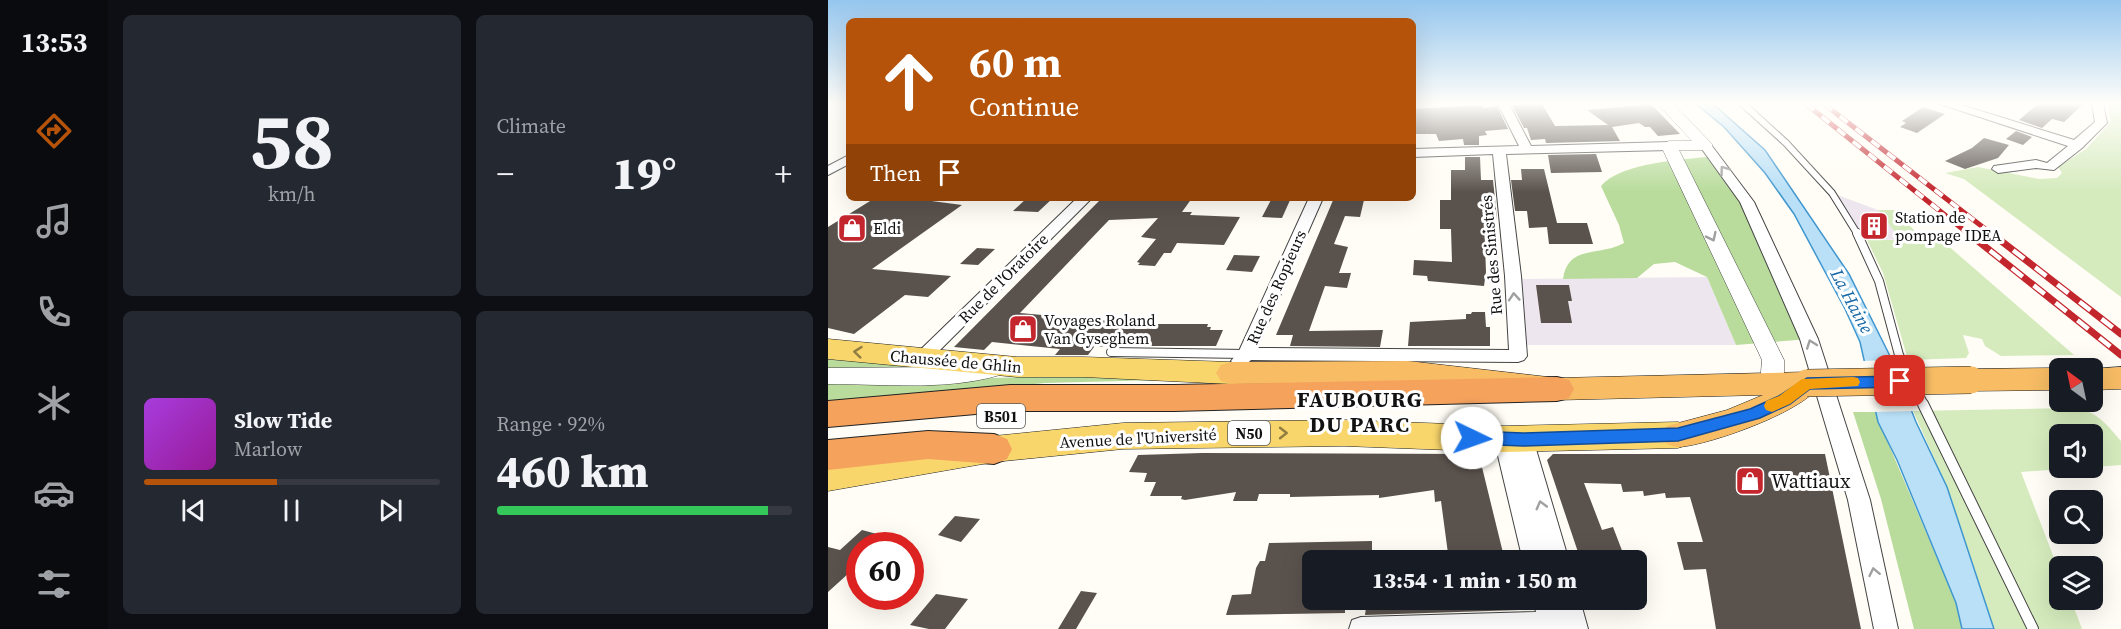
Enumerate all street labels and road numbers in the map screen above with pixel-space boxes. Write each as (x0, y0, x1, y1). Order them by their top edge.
street label: Rue des Sinistrés (1475, 194, 1507, 316)
street label: Rue des Ropieurs (1241, 226, 1311, 348)
street label: Rue de l'Oratoire (953, 228, 1053, 328)
street label: Chaussée de Ghlin (889, 344, 1023, 378)
road number: B501 (977, 404, 1025, 428)
road number: N50 (1228, 421, 1270, 445)
street label: Avenue de l'Université (1059, 423, 1217, 453)

